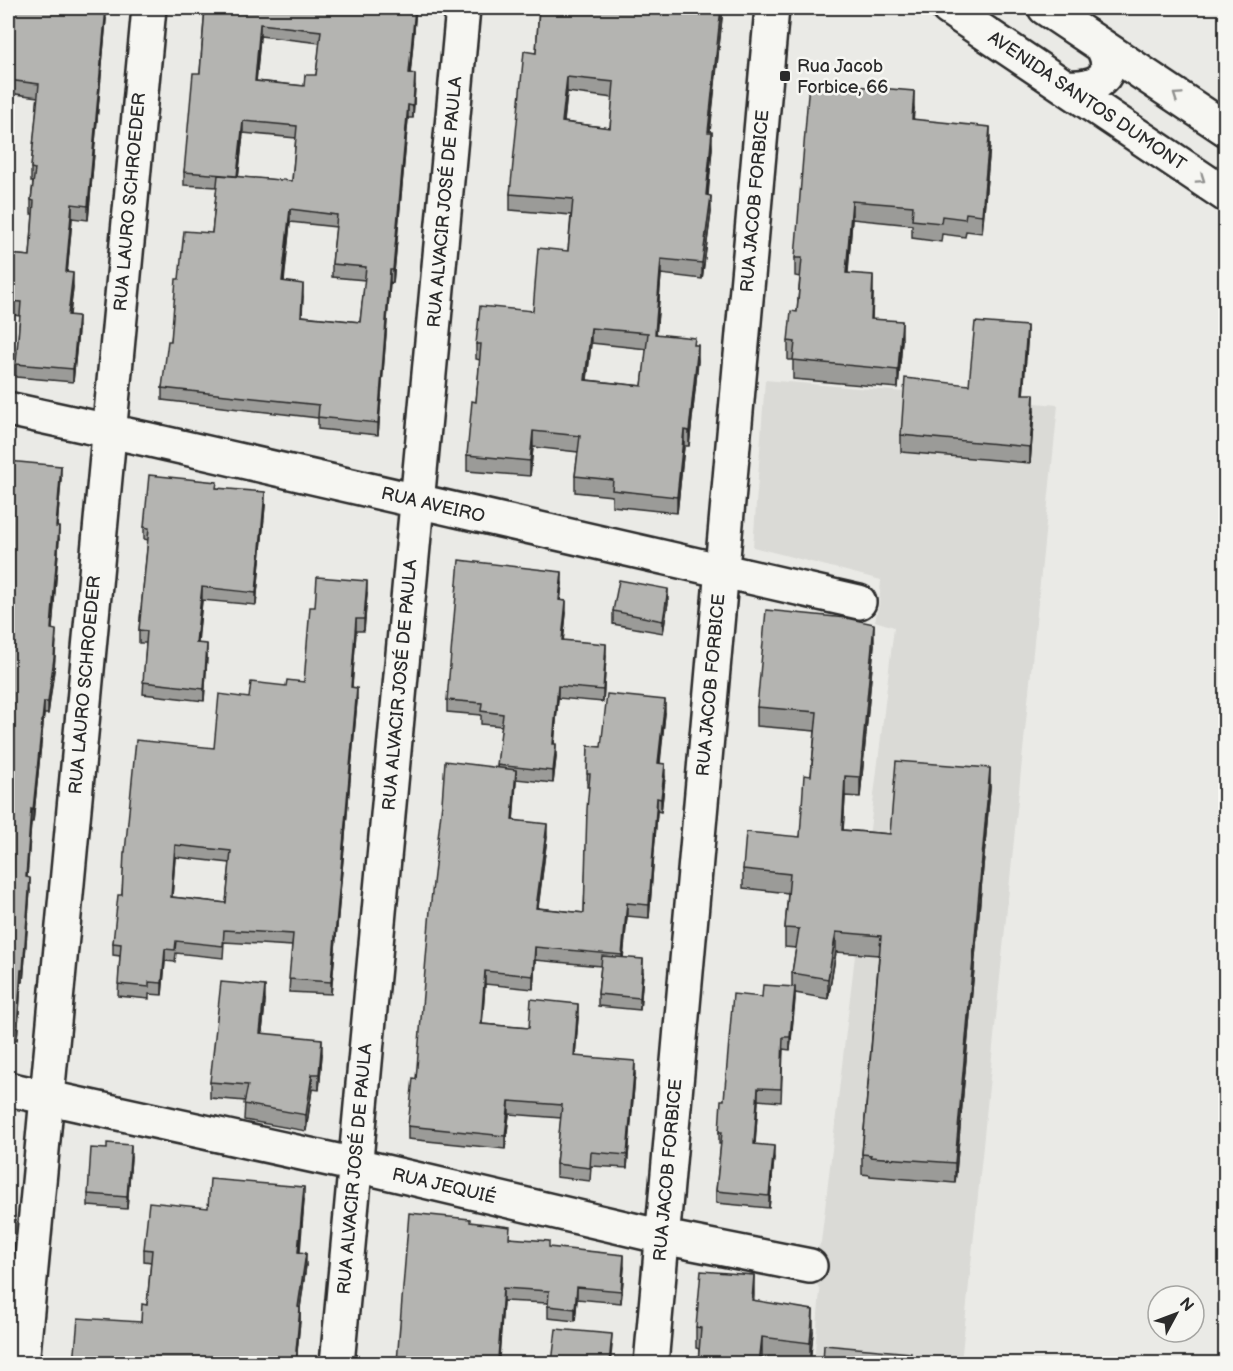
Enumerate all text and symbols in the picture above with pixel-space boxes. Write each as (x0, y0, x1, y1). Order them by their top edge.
street label: AVENIDA SANTOS DUMONT (984, 27, 1190, 175)
place label: Rua Jacob Forbice, 66 (797, 56, 888, 98)
marker: Rua Jacob Forbice, 66 (778, 69, 792, 83)
street label: RUA ALVACIR JOSÉ DE PAULA (422, 75, 466, 328)
street label: RUA LAURO SCHROEDER (110, 92, 150, 312)
one-way arrow (1173, 92, 1184, 103)
street label: RUA JACOB FORBICE (737, 109, 773, 293)
one-way arrow (1195, 171, 1206, 182)
street label: RUA AVEIRO (379, 483, 487, 527)
street label: RUA ALVACIR JOSÉ DE PAULA (377, 558, 421, 811)
street label: RUA LAURO SCHROEDER (65, 575, 105, 795)
street label: RUA JACOB FORBICE (693, 593, 729, 777)
street label: RUA ALVACIR JOSÉ DE PAULA (332, 1042, 376, 1295)
street label: RUA JACOB FORBICE (650, 1078, 686, 1262)
street label: RUA JEQUIÉ (390, 1162, 498, 1208)
north arrow (1146, 1284, 1206, 1344)
text: N (1175, 1294, 1197, 1316)

